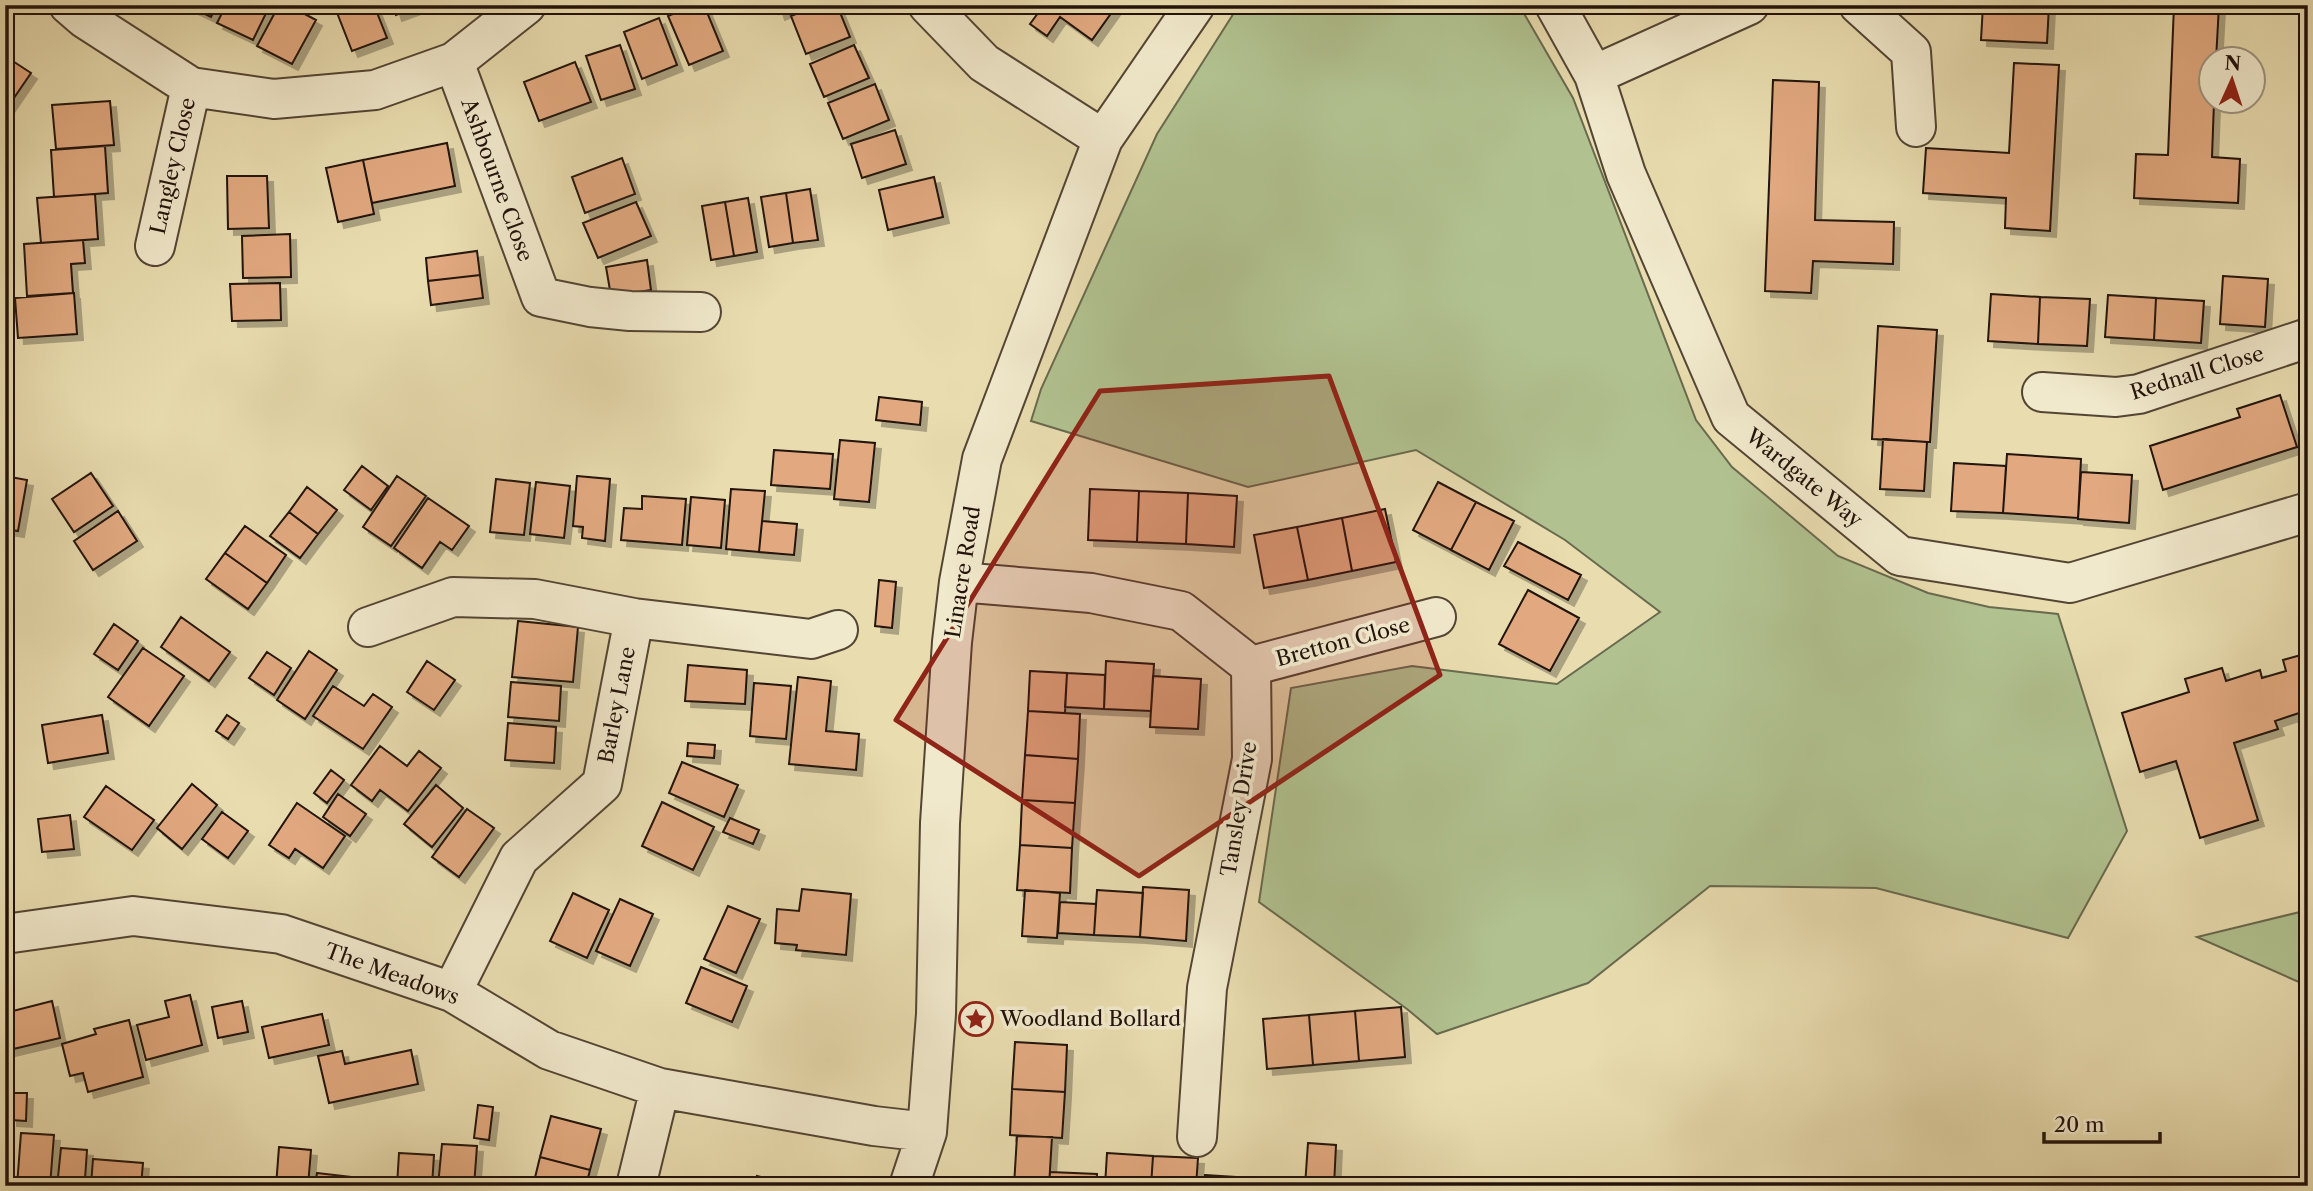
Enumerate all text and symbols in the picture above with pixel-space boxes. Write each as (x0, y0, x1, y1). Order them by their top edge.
north arrow (2198, 46, 2268, 116)
text: N (2224, 52, 2242, 75)
street label: Ashbourne Close (456, 94, 539, 265)
street label: Langley Close (145, 95, 200, 237)
street label: Rednall Close (2127, 340, 2267, 405)
street label: Wardgate Way (1740, 422, 1868, 533)
street label: Linacre Road (940, 504, 985, 640)
street label: Bretton Close (1273, 612, 1413, 671)
street label: Barley Lane (593, 644, 640, 765)
street label: Tansley Drive (1216, 740, 1261, 878)
street label: The Meadows (322, 938, 463, 1009)
place icon: Woodland Bollard (957, 1000, 995, 1038)
place label: Woodland Bollard (999, 1006, 1181, 1031)
scale bar (2044, 1100, 2159, 1144)
text: 20 m (2054, 1112, 2105, 1137)

